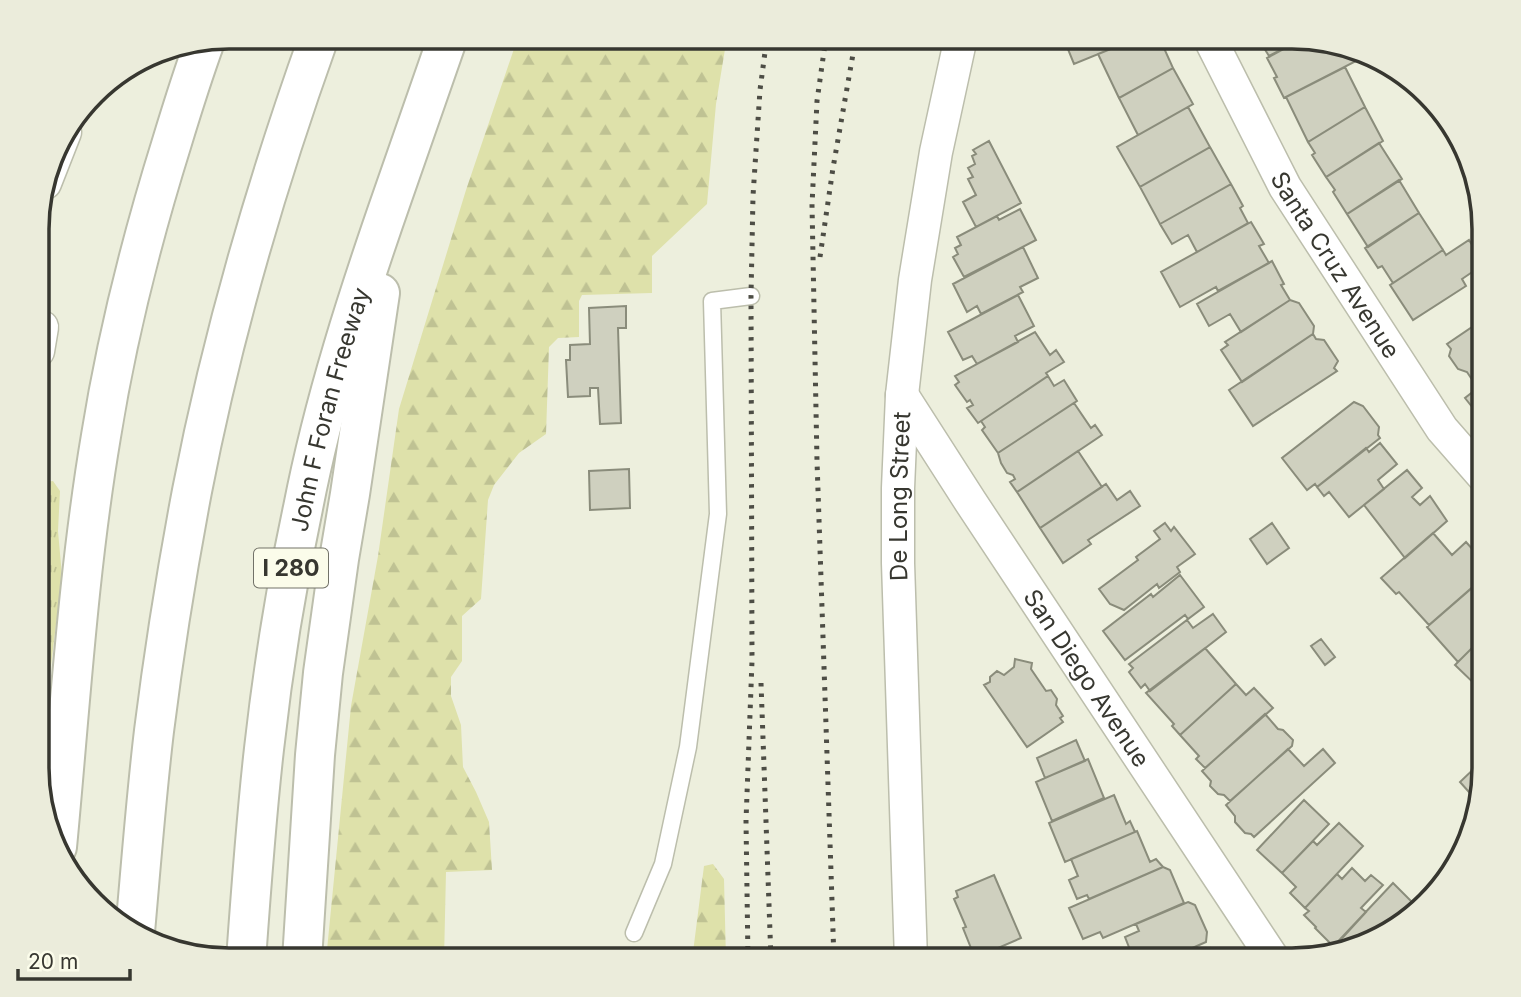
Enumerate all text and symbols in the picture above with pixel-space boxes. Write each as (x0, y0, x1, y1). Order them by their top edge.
street label: Santa Cruz Avenue (1265, 167, 1407, 364)
street label: John F Foran Freeway (284, 284, 375, 534)
street label: De Long Street (884, 411, 916, 581)
road number: I 280 (254, 548, 328, 588)
street label: San Diego Avenue (1018, 583, 1156, 772)
scale bar (18, 937, 130, 981)
text: 20 m (28, 949, 78, 974)

